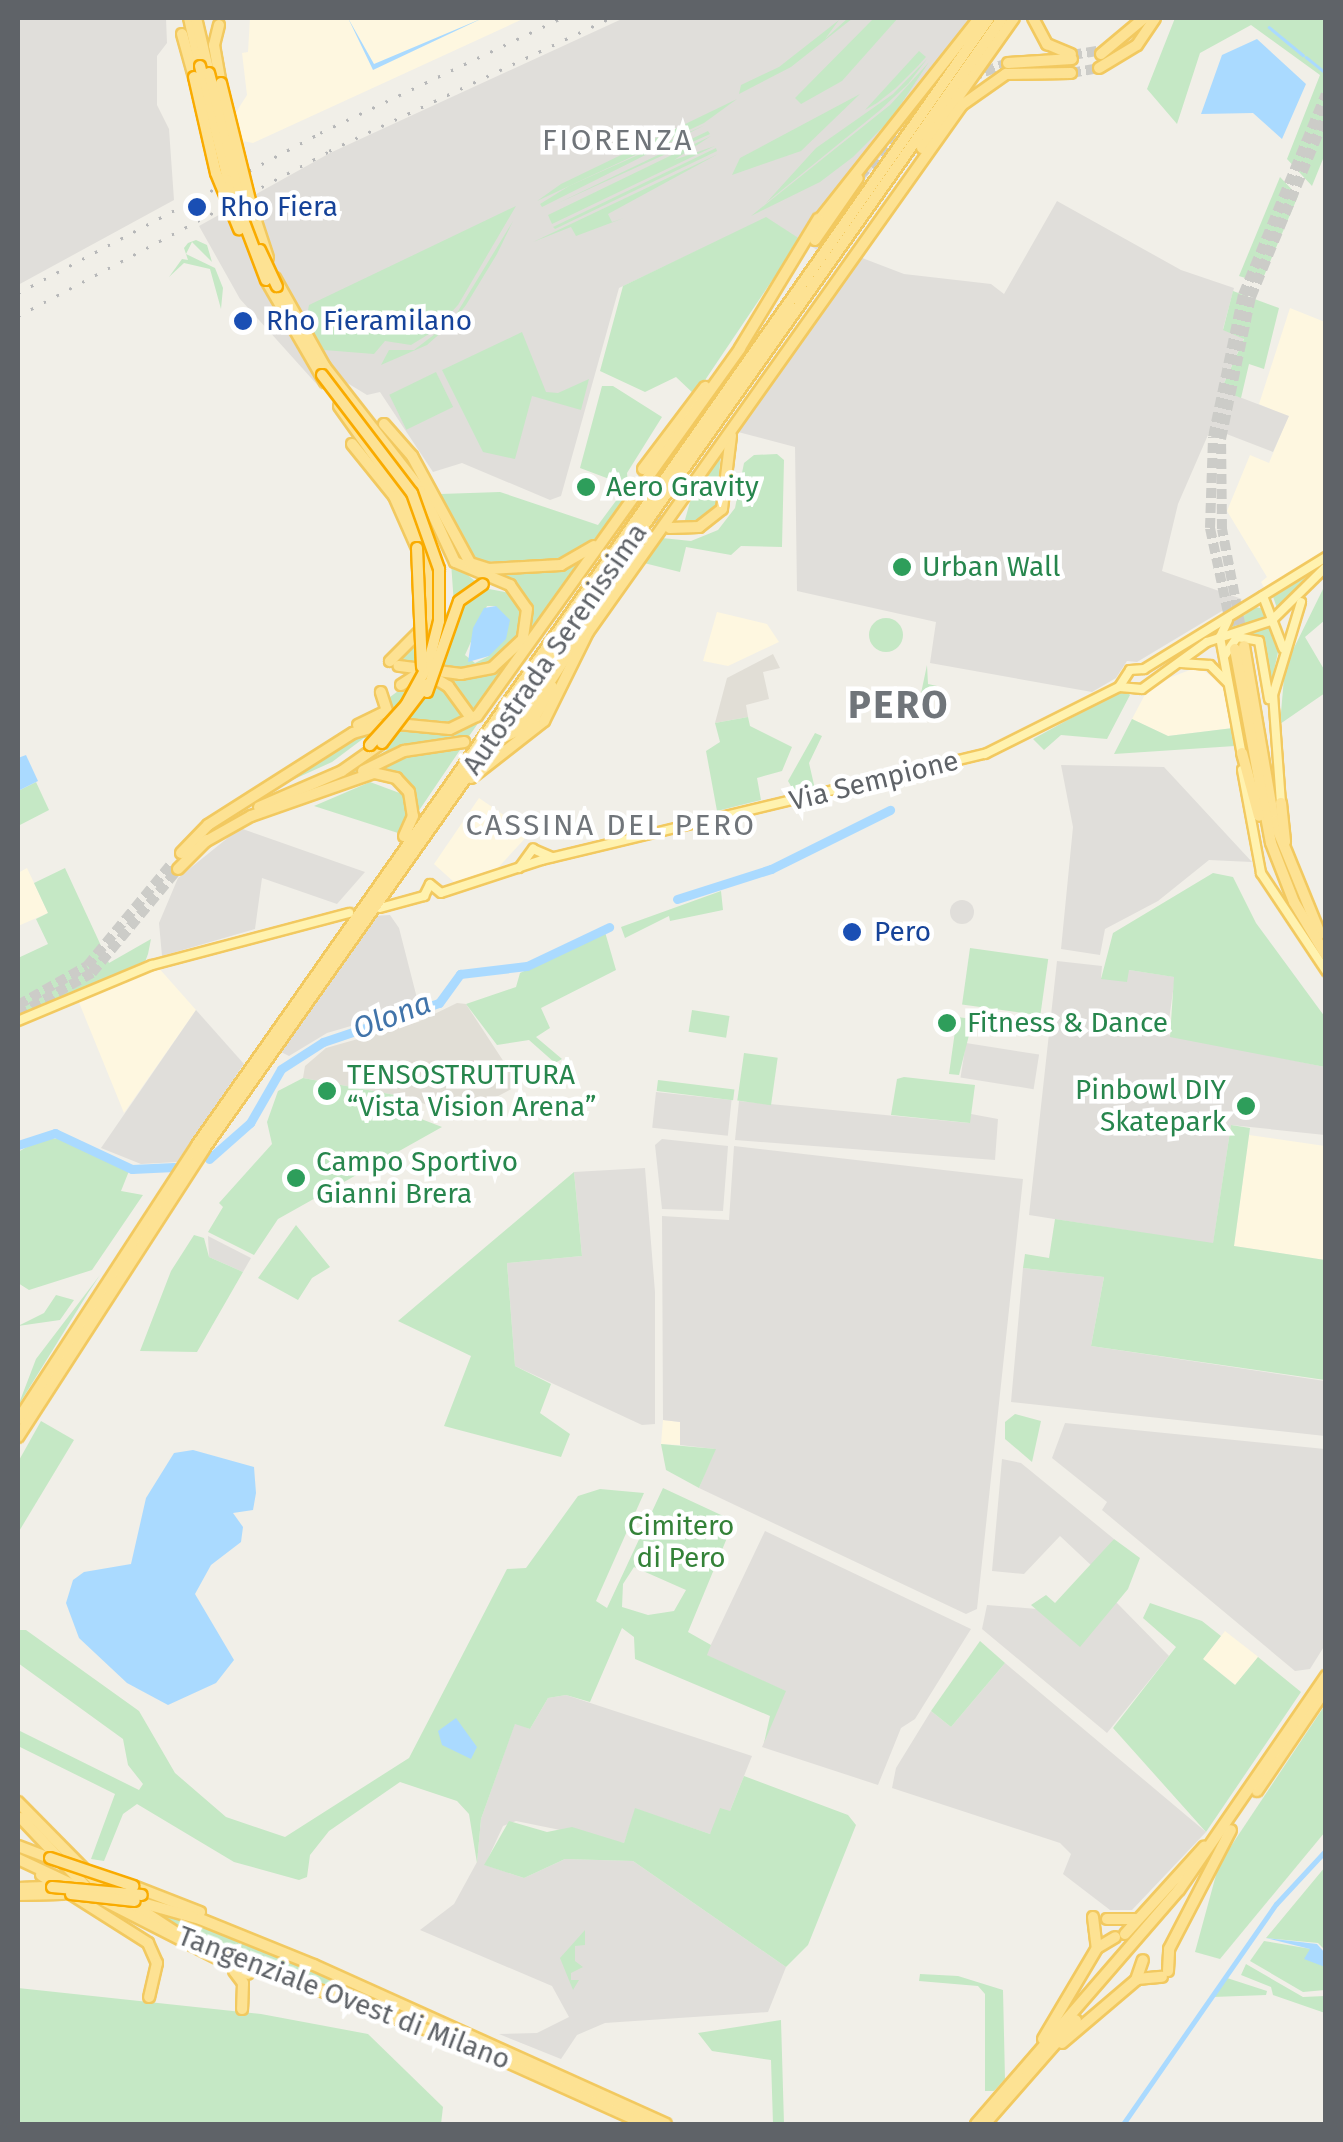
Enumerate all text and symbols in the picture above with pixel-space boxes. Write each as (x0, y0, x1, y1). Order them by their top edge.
district label: FIORENZA (542, 122, 694, 158)
place label: Rho Fiera (220, 190, 338, 224)
marker: Rho Fiera (184, 194, 210, 220)
place label: Rho Fieramilano (266, 304, 472, 338)
marker: Rho Fieramilano (230, 308, 256, 334)
place label: Aero Gravity (606, 470, 759, 504)
marker: Aero Gravity (575, 476, 597, 498)
street label: Autostrada Serenissima (455, 517, 655, 781)
place label: Urban Wall (922, 550, 1060, 584)
marker: Urban Wall (891, 556, 913, 578)
district label: PERO (848, 683, 950, 729)
street label: Via Sempione (786, 744, 962, 818)
district label: CASSINA DEL PERO (465, 807, 757, 843)
place label: Pero (874, 915, 931, 949)
marker: Pero (839, 919, 865, 945)
water label: Olona (348, 985, 436, 1047)
place label: Fitness & Dance (967, 1006, 1168, 1040)
marker: Fitness & Dance (936, 1012, 958, 1034)
place label: TENSOSTRUTTURA “Vista Vision Arena” (347, 1058, 596, 1124)
place label: Pinbowl DIY Skatepark (1075, 1073, 1226, 1139)
marker: TENSOSTRUTTURA “Vista Vision Arena” (316, 1080, 338, 1102)
marker: Pinbowl DIY Skatepark (1235, 1095, 1257, 1117)
place label: Campo Sportivo Gianni Brera (316, 1145, 518, 1211)
marker: Campo Sportivo Gianni Brera (285, 1167, 307, 1189)
park label: Cimitero di Pero (628, 1509, 734, 1575)
street label: Tangenziale Ovest di Milano (173, 1919, 515, 2077)

